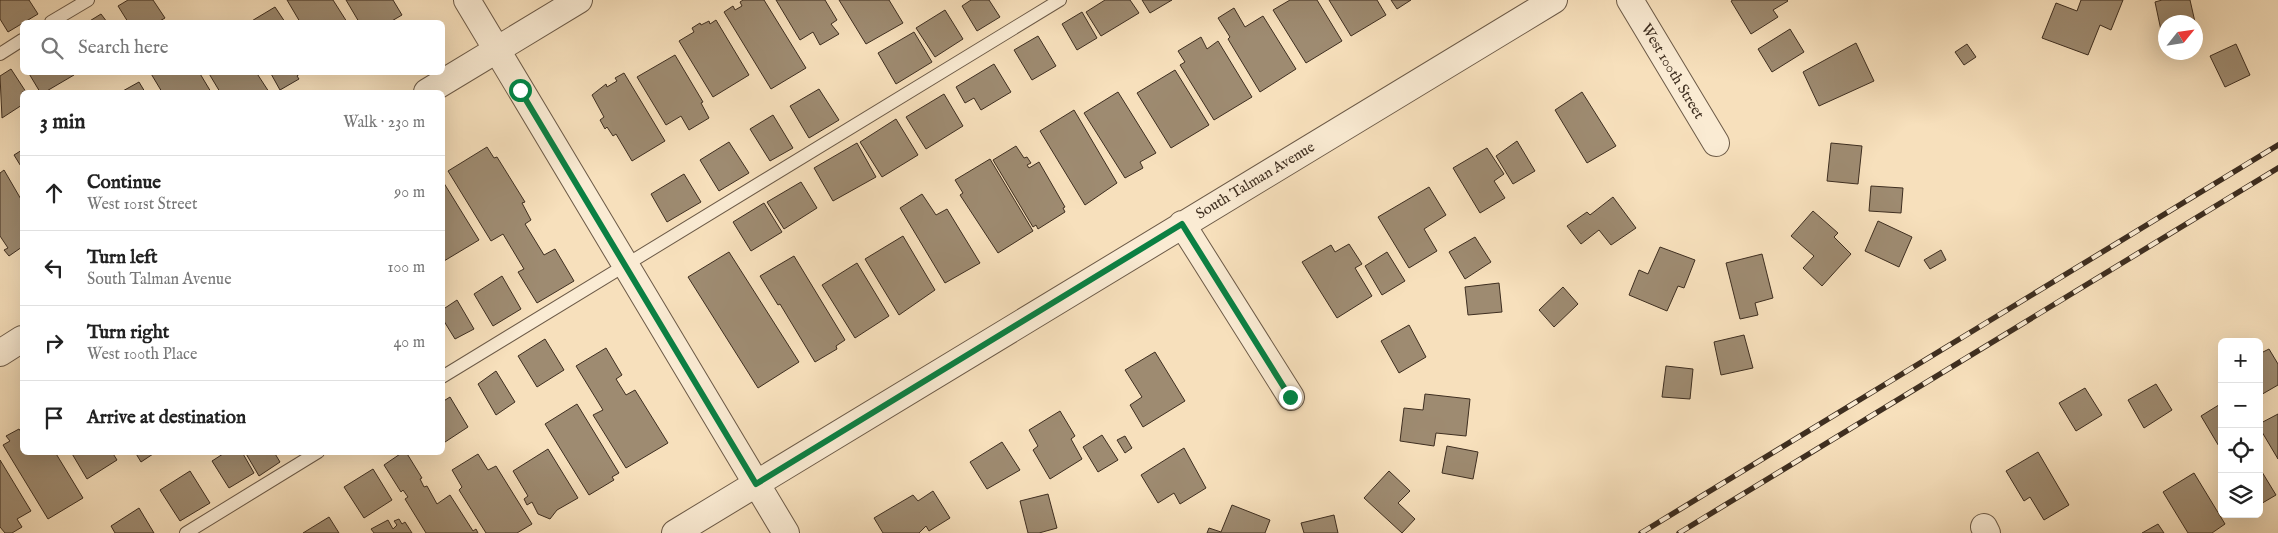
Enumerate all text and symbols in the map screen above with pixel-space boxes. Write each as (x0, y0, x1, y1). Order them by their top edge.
north arrow (2158, 15, 2203, 60)
search box (20, 20, 445, 75)
street label: West 100th Street (1637, 20, 1709, 122)
icon: search (38, 34, 66, 62)
text: Search here (78, 36, 169, 60)
route start (509, 79, 532, 102)
text: 3 min (40, 109, 85, 136)
text: Walk · 230 m (343, 113, 425, 133)
street label: South Talman Avenue (1192, 137, 1318, 223)
text: Continue (87, 171, 161, 195)
icon: ahead (40, 179, 68, 207)
text: 90 m (394, 183, 425, 203)
text: West 101st Street (87, 195, 197, 215)
text: Turn left (87, 246, 158, 270)
icon: left (40, 254, 68, 282)
text: 100 m (388, 258, 425, 278)
text: South Talman Avenue (87, 270, 231, 290)
text: Turn right (87, 321, 169, 345)
icon: right (40, 329, 68, 357)
text: 40 m (393, 333, 425, 353)
map controls (2218, 338, 2263, 518)
button: + (2218, 338, 2263, 383)
text: West 100th Place (87, 345, 197, 365)
button: − (2218, 383, 2263, 428)
route end (1279, 386, 1302, 409)
icon: arrive (40, 404, 68, 432)
text: Arrive at destination (87, 406, 246, 430)
button: locate (2218, 428, 2263, 473)
button: layers (2218, 473, 2263, 518)

